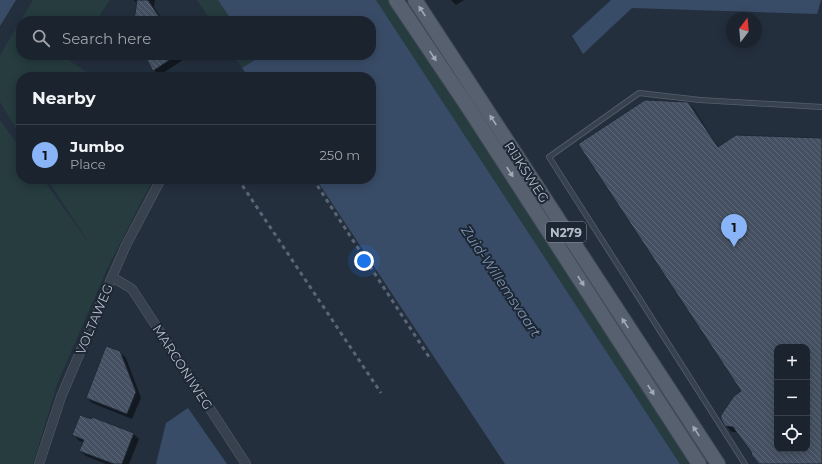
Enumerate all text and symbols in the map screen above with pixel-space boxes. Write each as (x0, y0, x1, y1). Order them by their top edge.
one-way arrow (418, 6, 426, 16)
north arrow (726, 12, 762, 48)
search box (16, 16, 376, 60)
icon: search (30, 27, 52, 49)
text: Search here (62, 29, 151, 48)
one-way arrow (429, 51, 437, 61)
text: Nearby (32, 88, 96, 108)
one-way arrow (489, 115, 497, 125)
text: Jumbo (70, 137, 124, 156)
street label: RIJKSWEG (501, 138, 553, 206)
text: 1 (42, 147, 48, 163)
text: 250 m (319, 147, 360, 163)
text: Place (70, 156, 106, 172)
one-way arrow (506, 167, 514, 177)
pin: 1 (721, 214, 747, 247)
water label: Zuid-Willemsvaart (456, 221, 545, 340)
road number: N279 (546, 222, 586, 242)
your location (354, 251, 374, 271)
one-way arrow (577, 275, 584, 287)
street label: VOLTAWEG (72, 281, 116, 357)
one-way arrow (621, 318, 629, 328)
street label: MARCONIWEG (150, 322, 216, 412)
map controls (774, 344, 810, 452)
button: + (774, 344, 810, 380)
button: − (774, 380, 810, 416)
one-way arrow (647, 385, 655, 395)
button: locate (774, 416, 810, 452)
one-way arrow (693, 426, 700, 437)

